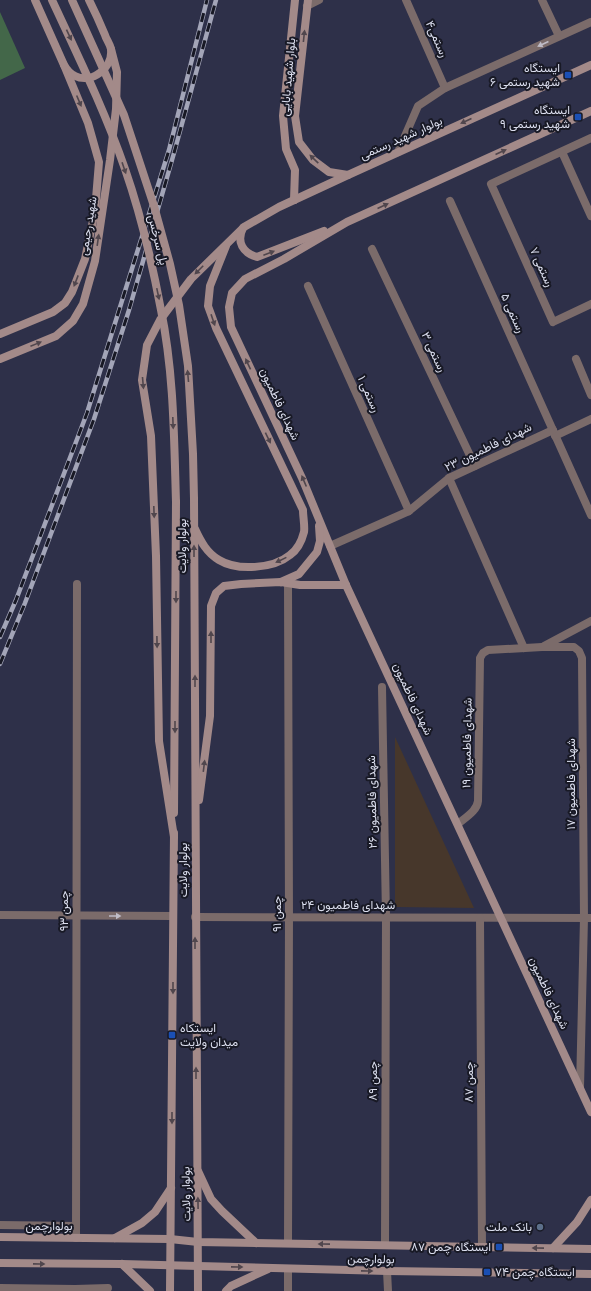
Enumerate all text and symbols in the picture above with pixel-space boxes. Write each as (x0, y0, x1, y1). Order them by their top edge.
street label: رستمی۴ (422, 18, 453, 60)
one-way arrow (66, 30, 72, 41)
one-way arrow (301, 30, 307, 42)
street label: بلوار شهید بابایی (276, 37, 299, 117)
one-way arrow (537, 41, 548, 47)
place label: ایستگاه شهید رستمی ۶ (490, 59, 560, 90)
marker: ایستگاه شهید رستمی ۶ (563, 70, 573, 80)
one-way arrow (76, 96, 82, 107)
place label: ایستگاه شهید رستمی ۹ (500, 101, 570, 132)
street label: بولوار شهید رستمی (357, 112, 445, 163)
marker: ایستگاه شهید رستمی ۹ (573, 112, 583, 122)
one-way arrow (461, 118, 472, 124)
one-way arrow (495, 149, 507, 156)
one-way arrow (309, 154, 319, 164)
one-way arrow (122, 163, 128, 175)
street label: شهید رحیمی (74, 195, 101, 257)
one-way arrow (377, 203, 388, 209)
street label: پل سرخس (144, 213, 173, 267)
one-way arrow (95, 234, 101, 246)
street label: رستمی ۷ (526, 244, 559, 289)
one-way arrow (263, 249, 275, 255)
one-way arrow (194, 266, 204, 275)
one-way arrow (73, 276, 79, 288)
one-way arrow (155, 287, 161, 300)
street label: رستمی ۵ (497, 290, 530, 335)
one-way arrow (210, 314, 216, 326)
street label: رستمی ۳ (418, 329, 451, 375)
one-way arrow (31, 341, 42, 347)
one-way arrow (245, 358, 251, 369)
street label: شهدای فاطمیون (256, 365, 305, 443)
one-way arrow (185, 370, 192, 382)
street label: رستمی ۱ (354, 373, 385, 415)
one-way arrow (140, 377, 147, 389)
one-way arrow (170, 417, 176, 430)
street label: شهدای فاطمیون ۲۳ (441, 418, 534, 475)
one-way arrow (265, 432, 272, 443)
one-way arrow (300, 475, 306, 487)
one-way arrow (151, 506, 157, 519)
street label: بولوار ولایت (173, 519, 190, 573)
one-way arrow (191, 544, 197, 557)
one-way arrow (275, 557, 287, 563)
one-way arrow (173, 591, 179, 604)
one-way arrow (208, 630, 214, 643)
one-way arrow (154, 636, 160, 649)
street label: شهدای فاطمیون (389, 660, 438, 738)
one-way arrow (192, 674, 198, 687)
street label: شهدای فاطمیون ۱۹ (457, 698, 476, 788)
one-way arrow (172, 721, 178, 734)
street label: شهدای فاطمیون ۱۷ (562, 738, 579, 830)
street label: شهدای فاطمیون ۲۶ (362, 755, 381, 849)
one-way arrow (201, 760, 207, 772)
street label: بولوار ولایت (174, 843, 191, 897)
street label: چمن ۹۳ (55, 891, 72, 931)
street label: چمن ۹۱ (268, 896, 285, 932)
street label: شهدای فاطمیون ۲۴ (301, 896, 395, 913)
one-way arrow (109, 912, 121, 919)
one-way arrow (192, 936, 198, 949)
street label: شهدای فاطمیون (525, 954, 574, 1032)
one-way arrow (170, 982, 176, 995)
place label: ایستکاه میدان ولایت (180, 1019, 238, 1050)
marker: ایستکاه میدان ولایت (167, 1030, 177, 1040)
street label: چمن ۸۹ (364, 1061, 381, 1101)
street label: چمن ۸۷ (460, 1062, 477, 1102)
one-way arrow (193, 1066, 199, 1079)
one-way arrow (169, 1112, 175, 1125)
street label: بولوار ولایت (177, 1166, 194, 1222)
one-way arrow (195, 1196, 201, 1209)
street label: بولوارچمن (25, 1217, 73, 1234)
place label: بانک ملت (486, 1218, 532, 1235)
marker: بانک ملت (535, 1222, 545, 1232)
place label: ایستگاه چمن ۸۷ (411, 1238, 491, 1255)
one-way arrow (317, 1241, 330, 1247)
marker: ایستگاه چمن ۸۷ (494, 1242, 504, 1252)
one-way arrow (532, 1244, 544, 1251)
street label: بولوارچمن (347, 1250, 395, 1267)
one-way arrow (33, 1261, 46, 1267)
place label: ایستگاه چمن ۷۴ (495, 1263, 575, 1280)
one-way arrow (231, 1264, 243, 1271)
marker: ایستگاه چمن ۷۴ (482, 1267, 492, 1277)
one-way arrow (361, 1268, 374, 1274)

